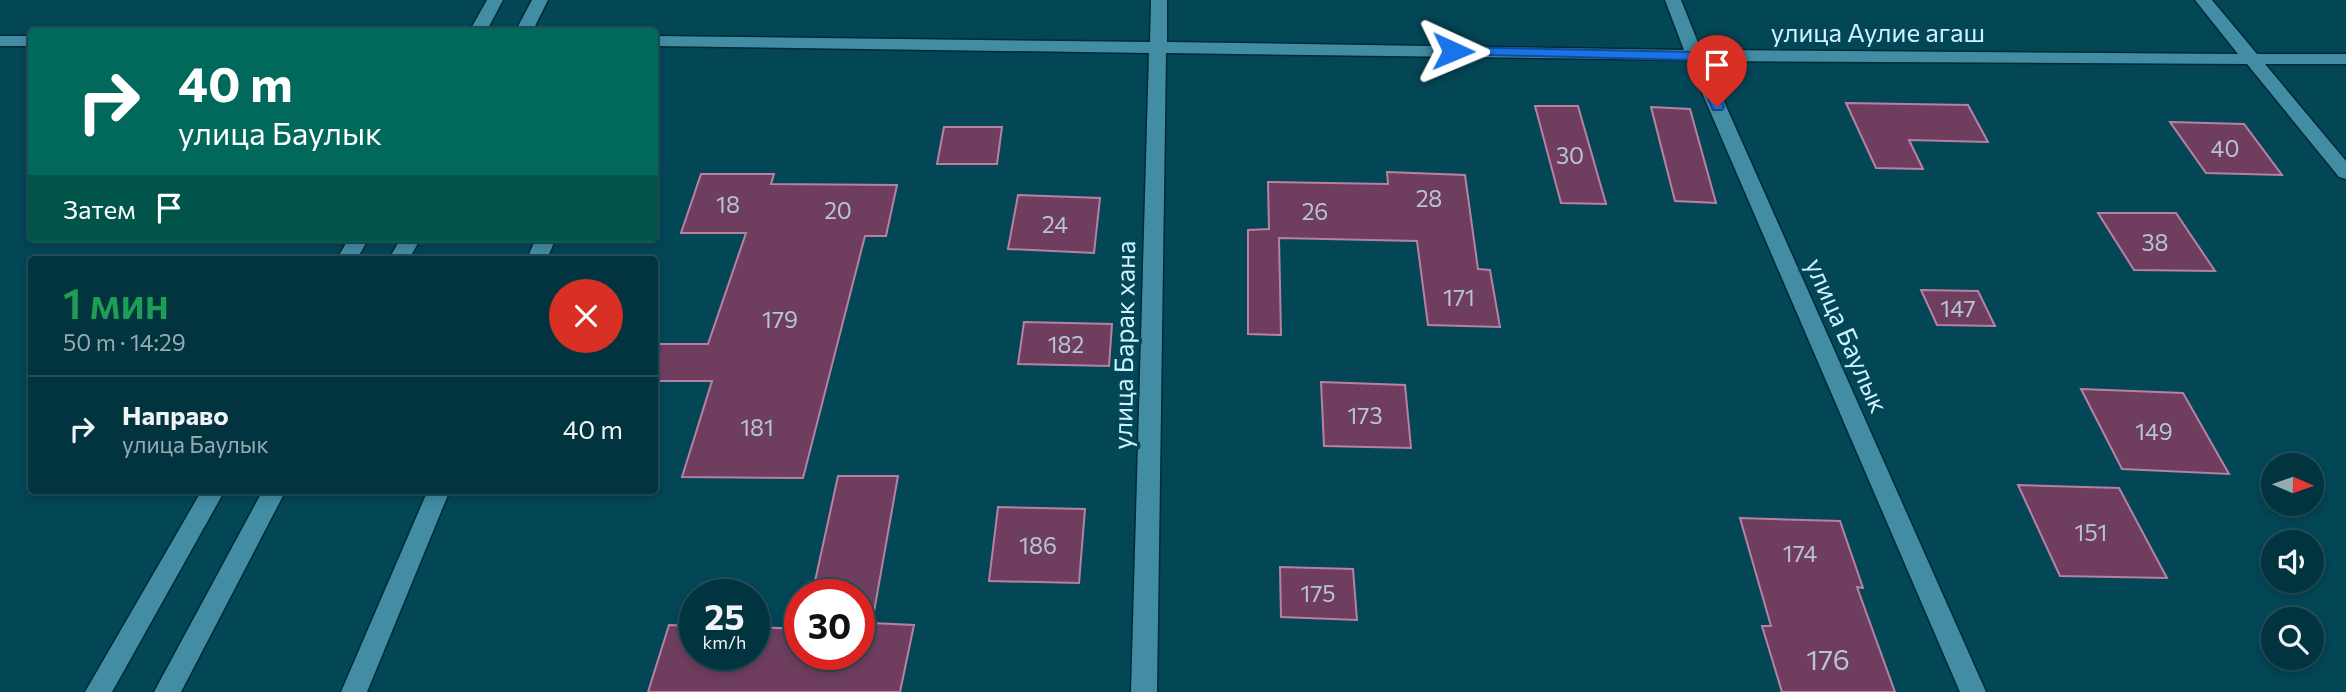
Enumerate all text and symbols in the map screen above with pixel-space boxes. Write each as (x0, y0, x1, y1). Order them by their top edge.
position arrow (1416, 14, 1490, 88)
street label: улица Аулие агаш (1771, 16, 1985, 47)
pin (1687, 35, 1747, 107)
icon: arrive (1698, 46, 1736, 84)
text: 40 m (178, 52, 293, 112)
icon: right (63, 56, 154, 147)
text: улица Баулык (178, 112, 382, 152)
house number: 40 (2211, 134, 2239, 162)
house number: 30 (1556, 141, 1584, 169)
house number: 28 (1416, 184, 1442, 212)
icon: arrive (150, 189, 188, 227)
house number: 18 (716, 190, 740, 218)
text: Затем (63, 193, 136, 224)
house number: 20 (824, 196, 852, 224)
house number: 26 (1302, 197, 1328, 225)
house number: 24 (1042, 210, 1068, 238)
house number: 38 (2141, 228, 2169, 256)
street label: улица Барак хана (1106, 240, 1140, 450)
street label: улица Баулык (1800, 253, 1896, 417)
text: 1 мин (63, 276, 169, 328)
button: close (549, 279, 623, 353)
house number: 171 (1443, 283, 1475, 311)
house number: 147 (1940, 294, 1976, 322)
house number: 179 (762, 305, 798, 333)
text: 50 m · 14:29 (63, 328, 186, 356)
house number: 182 (1048, 330, 1084, 358)
text: Направо (122, 399, 229, 430)
house number: 173 (1347, 401, 1383, 429)
icon: right (63, 410, 101, 448)
text: 40 m (563, 413, 623, 444)
house number: 181 (740, 413, 774, 441)
house number: 149 (2135, 417, 2173, 445)
text: улица Баулык (122, 430, 269, 458)
north arrow (2261, 453, 2324, 516)
map controls (2261, 453, 2324, 670)
house number: 151 (2075, 518, 2107, 546)
button: sound (2261, 530, 2324, 593)
house number: 186 (1019, 531, 1057, 559)
house number: 174 (1783, 539, 1817, 567)
speed limit sign: 30 (784, 579, 875, 670)
house number: 175 (1300, 579, 1336, 607)
text: 25 (704, 594, 745, 637)
button: search (2261, 607, 2324, 670)
text: km/h (703, 631, 746, 653)
house number: 176 (1806, 642, 1850, 676)

